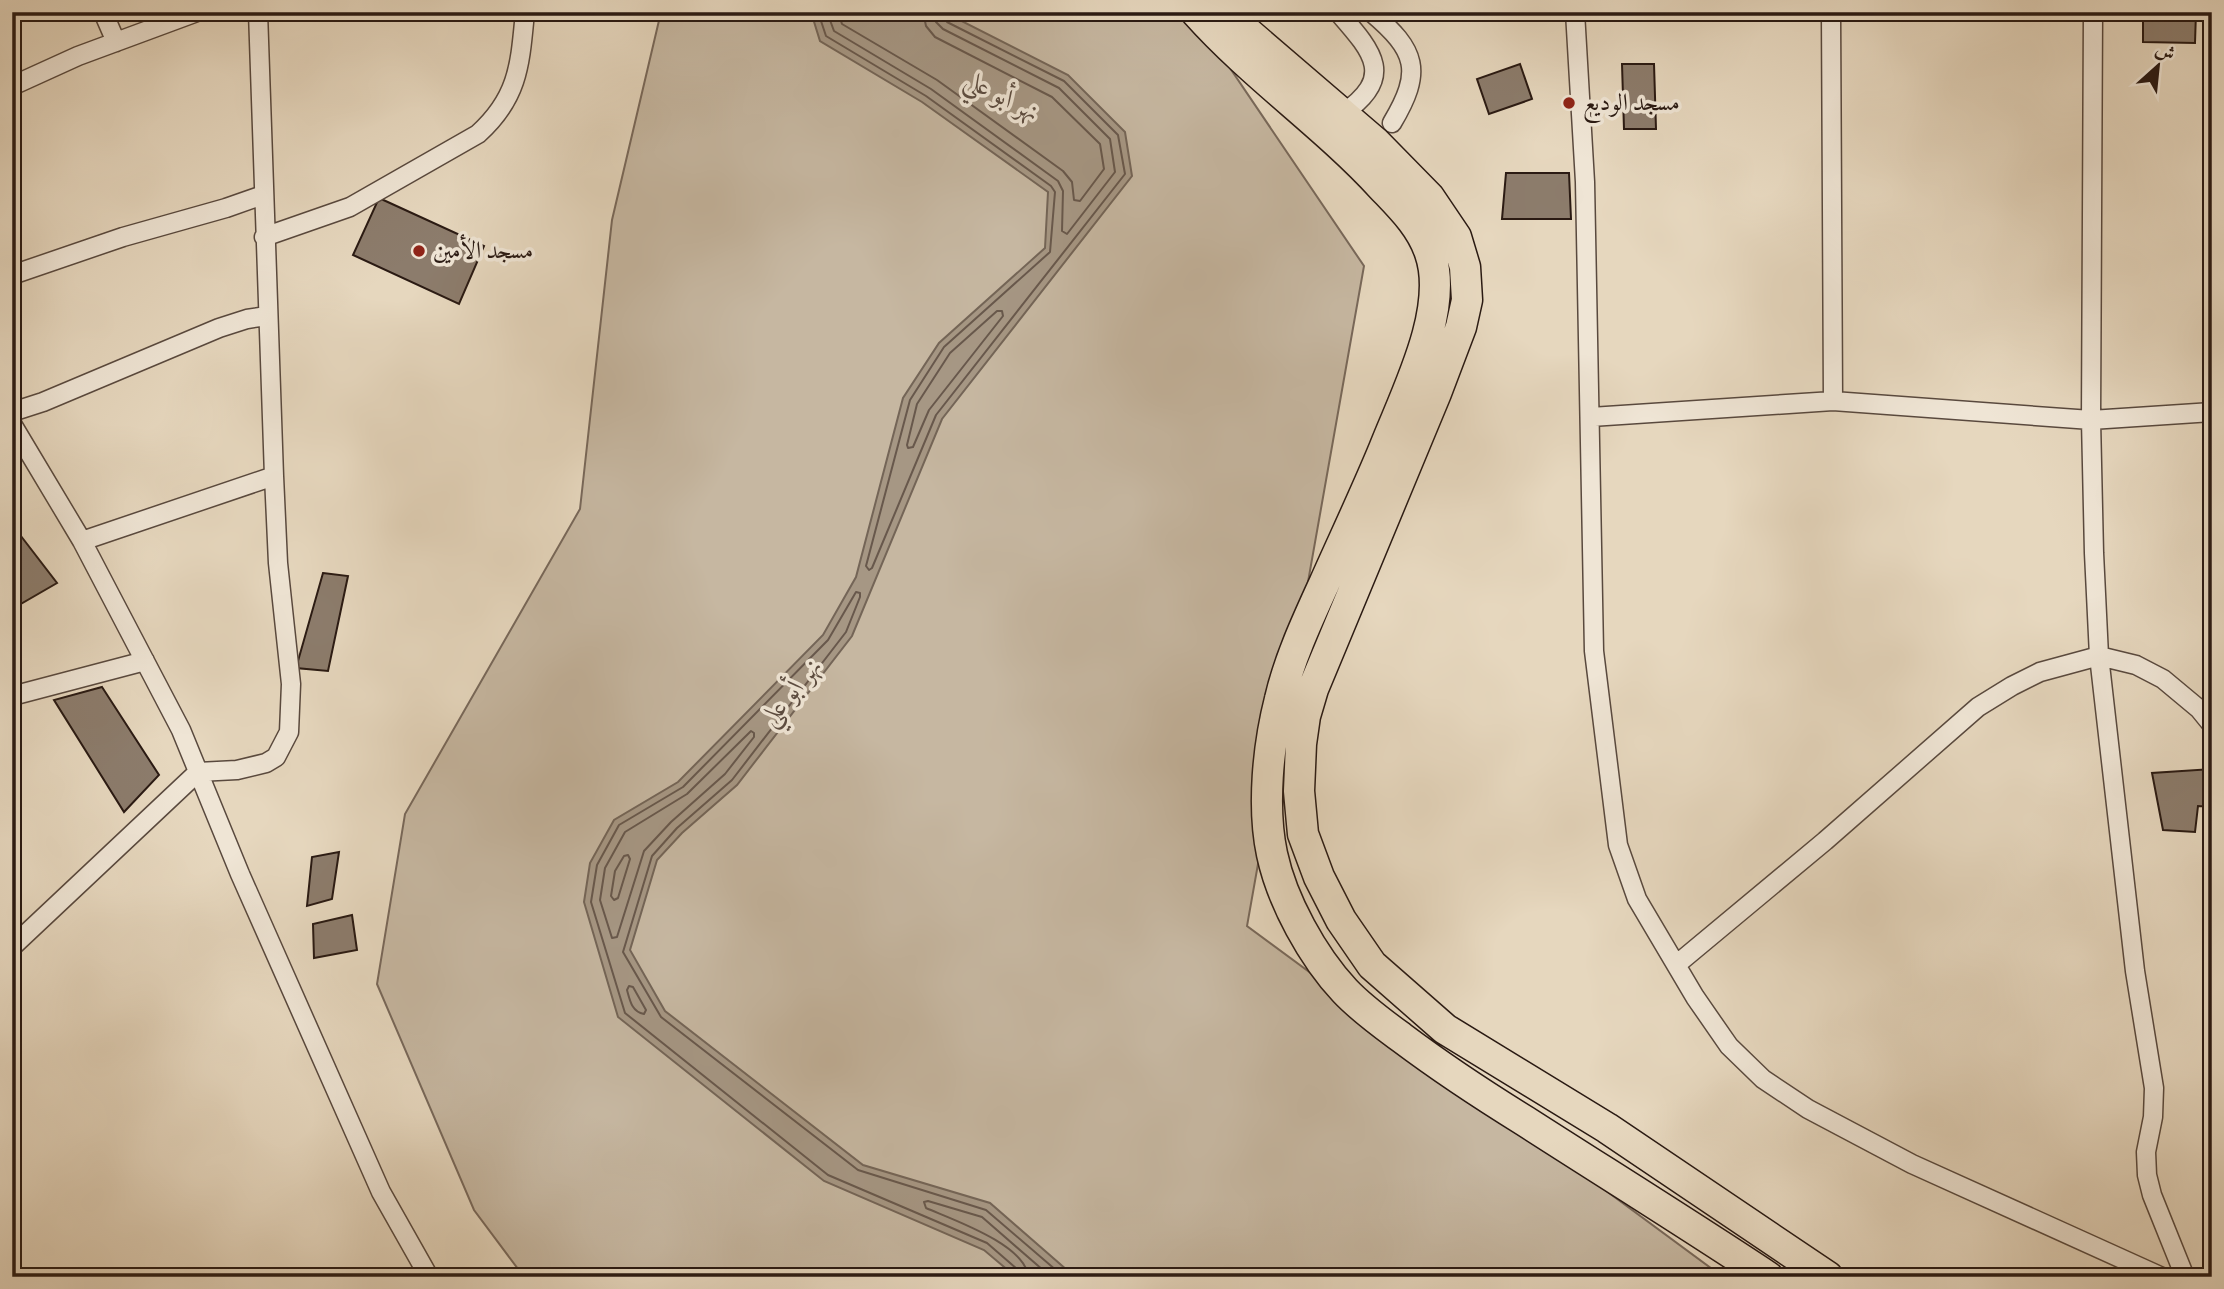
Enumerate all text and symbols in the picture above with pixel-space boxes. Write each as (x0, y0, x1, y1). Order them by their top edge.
north arrow (2122, 32, 2192, 102)
text: ش (2151, 37, 2179, 67)
water label: نهر أبو علي (955, 62, 1046, 136)
place label: مسجد الوديع (1583, 88, 1680, 124)
marker: مسجد الوديع (1561, 95, 1577, 111)
place label: مسجد الأمين (433, 234, 533, 266)
marker: مسجد الأمين (411, 243, 427, 259)
water label: نهر أبو علي (751, 649, 835, 738)

